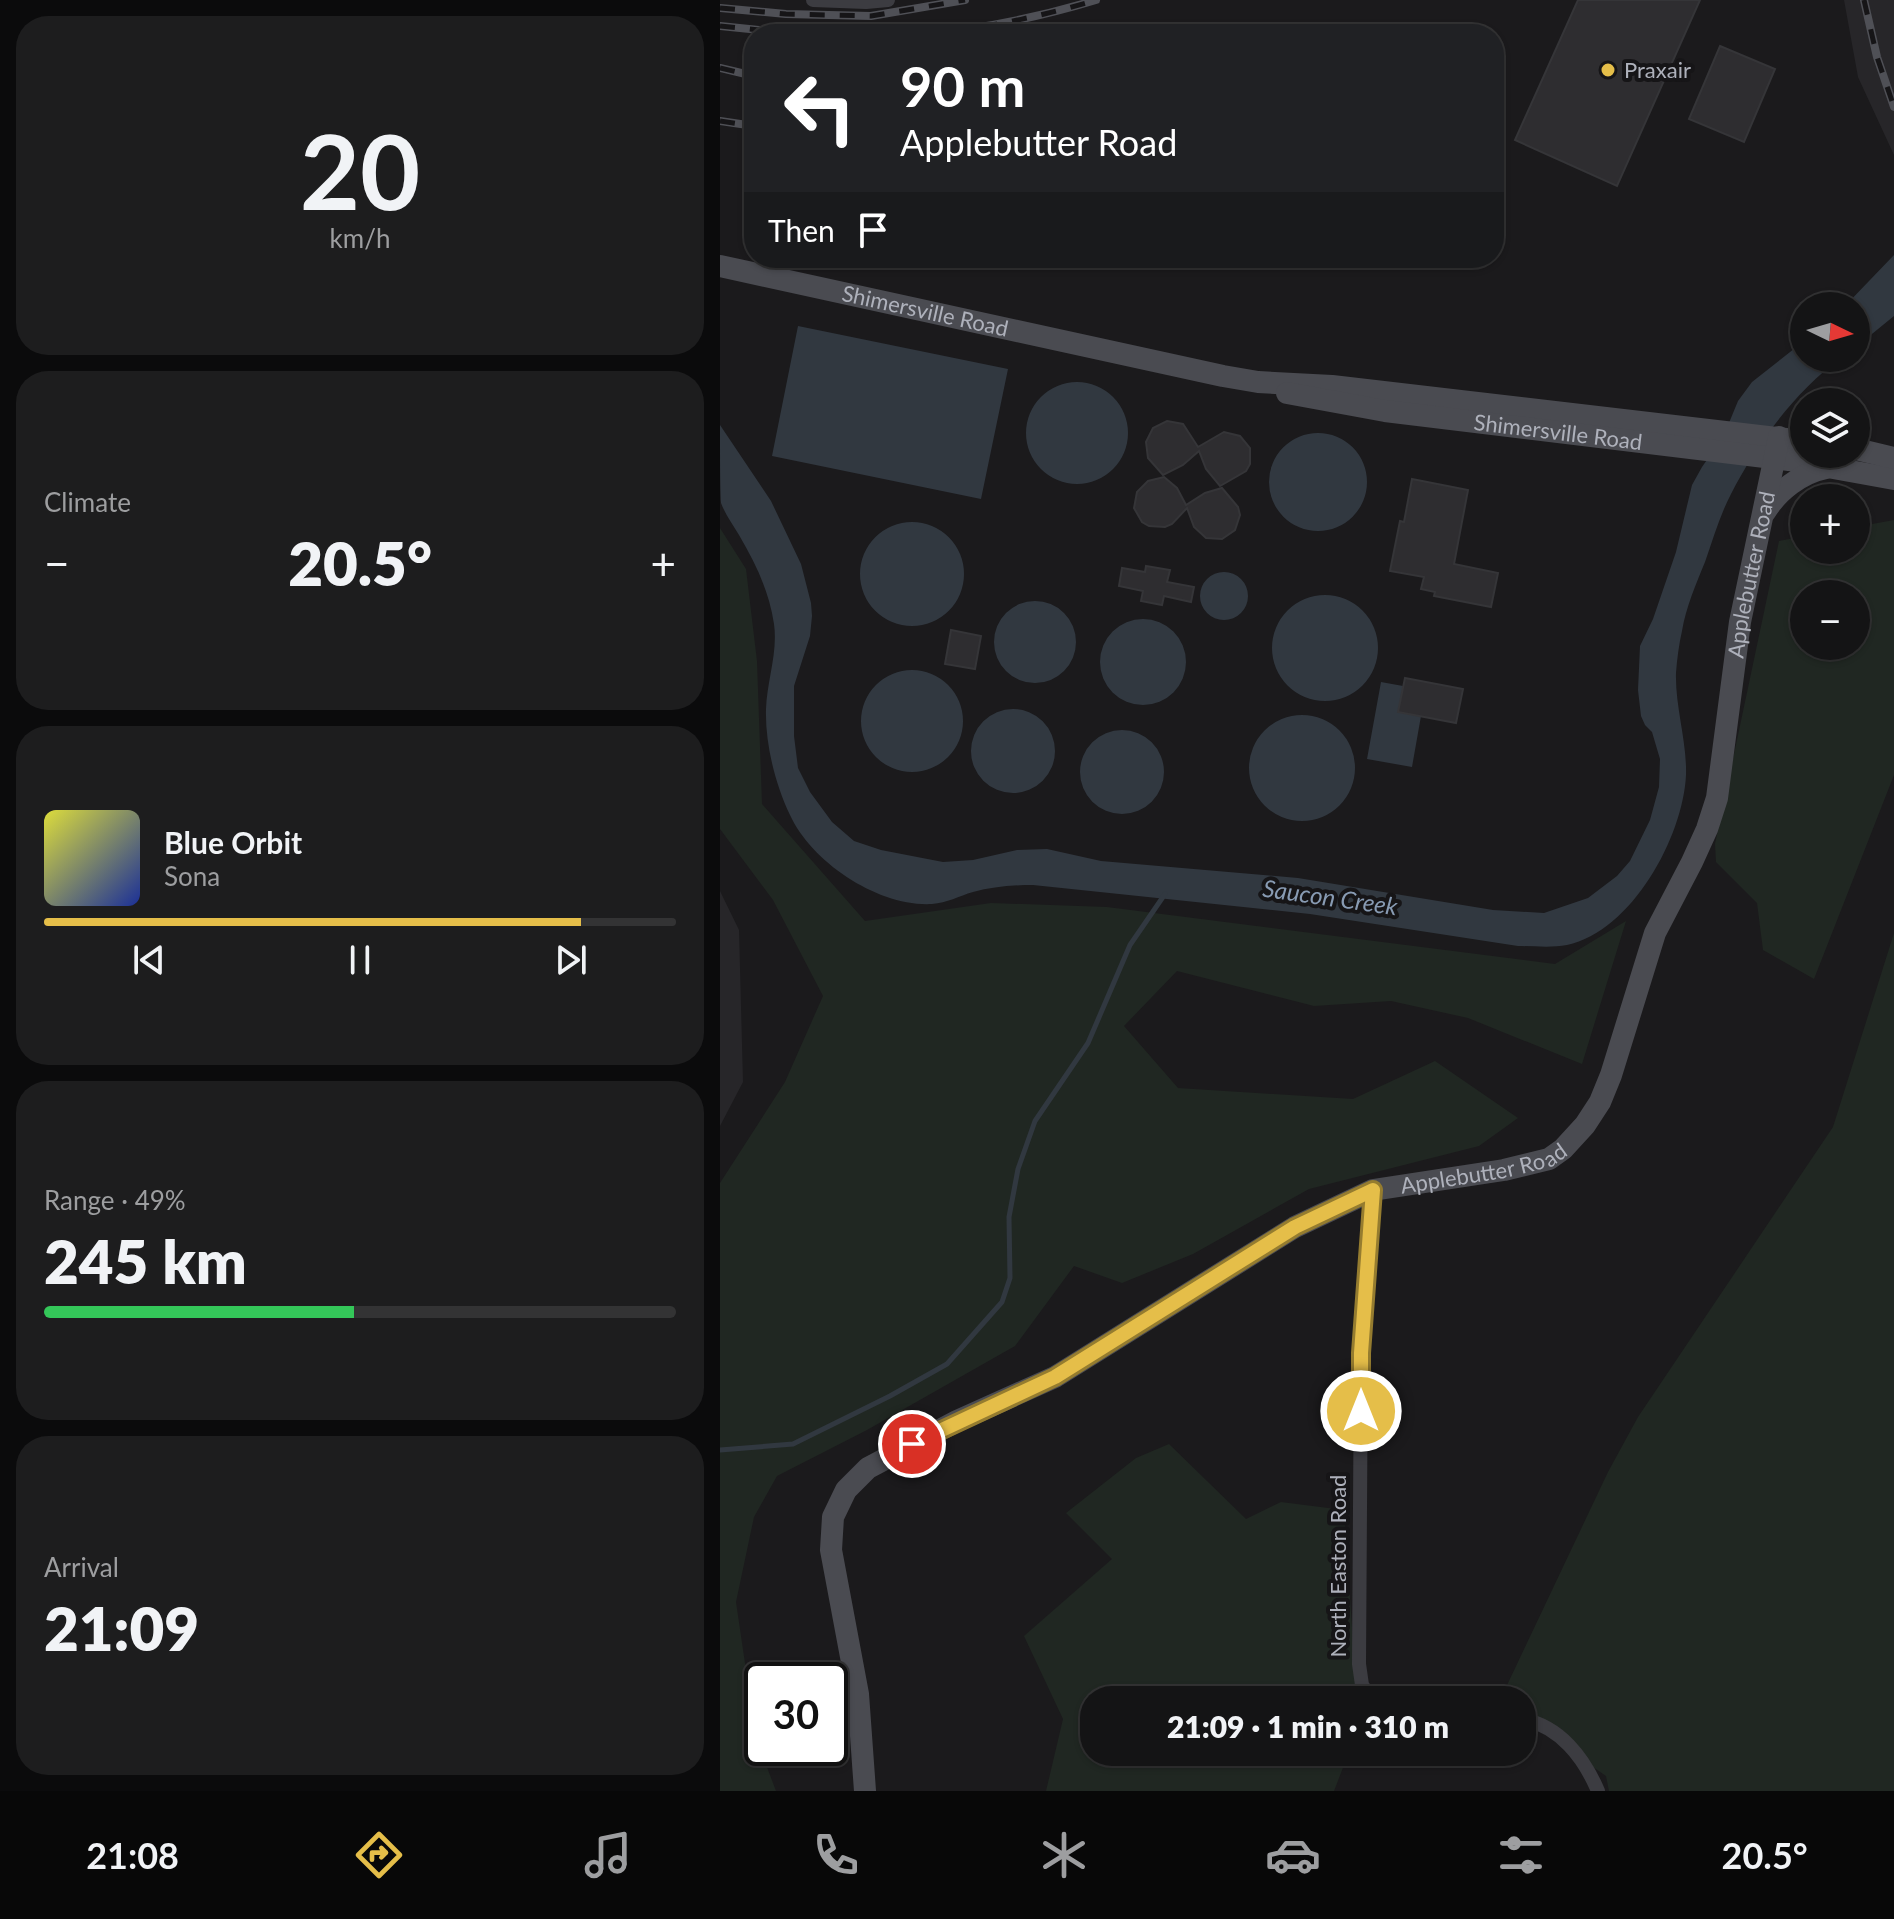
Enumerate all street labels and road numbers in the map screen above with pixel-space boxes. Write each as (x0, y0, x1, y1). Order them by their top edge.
street label: Shimersville Road (840, 279, 1011, 342)
street label: Shimersville Road (1472, 408, 1644, 455)
street label: Applebutter Road (1721, 489, 1780, 660)
street label: Applebutter Road (1398, 1137, 1572, 1199)
street label: North Easton Road (1324, 1475, 1351, 1657)

